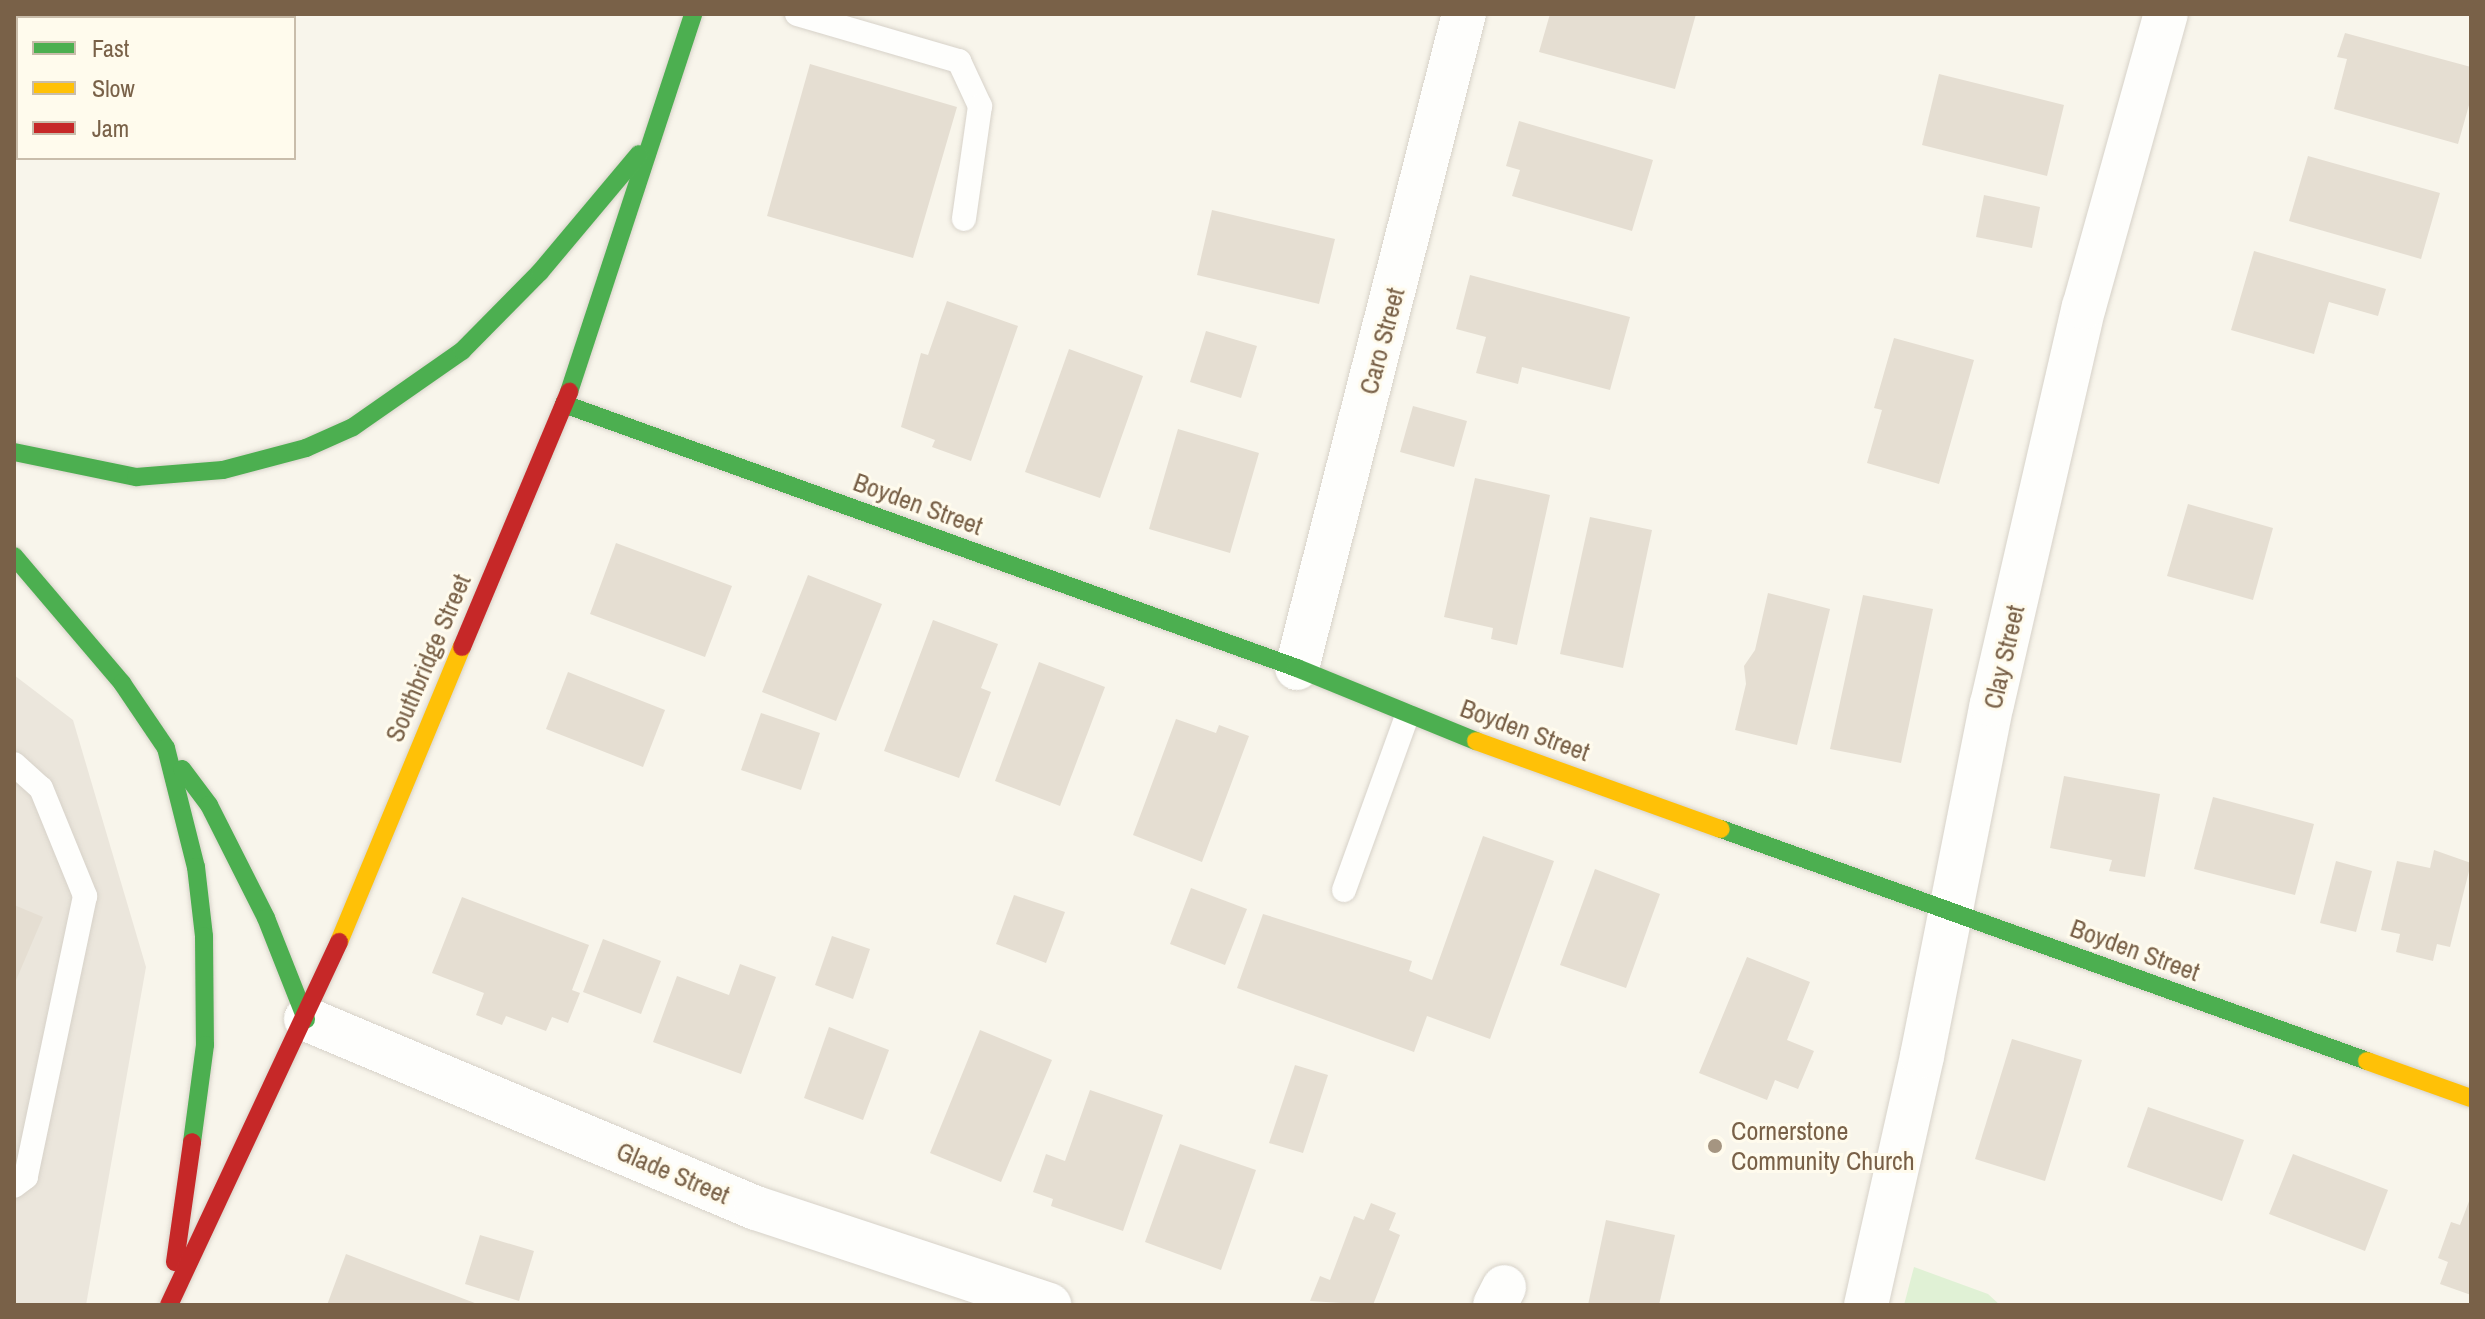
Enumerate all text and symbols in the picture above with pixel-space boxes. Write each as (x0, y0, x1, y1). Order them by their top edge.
legend (16, 16, 296, 160)
text: Fast (92, 32, 129, 64)
text: Slow (92, 72, 135, 104)
text: Jam (92, 112, 129, 144)
street label: Caro Street (1353, 284, 1411, 398)
street label: Boyden Street (849, 466, 987, 542)
street label: Southbridge Street (379, 570, 477, 746)
street label: Clay Street (1977, 602, 2031, 712)
street label: Boyden Street (1456, 692, 1594, 768)
street label: Boyden Street (2066, 912, 2204, 988)
place label: Cornerstone Community Church (1731, 1115, 1915, 1176)
street label: Glade Street (612, 1135, 734, 1211)
marker: Cornerstone Community Church (1706, 1137, 1724, 1155)

